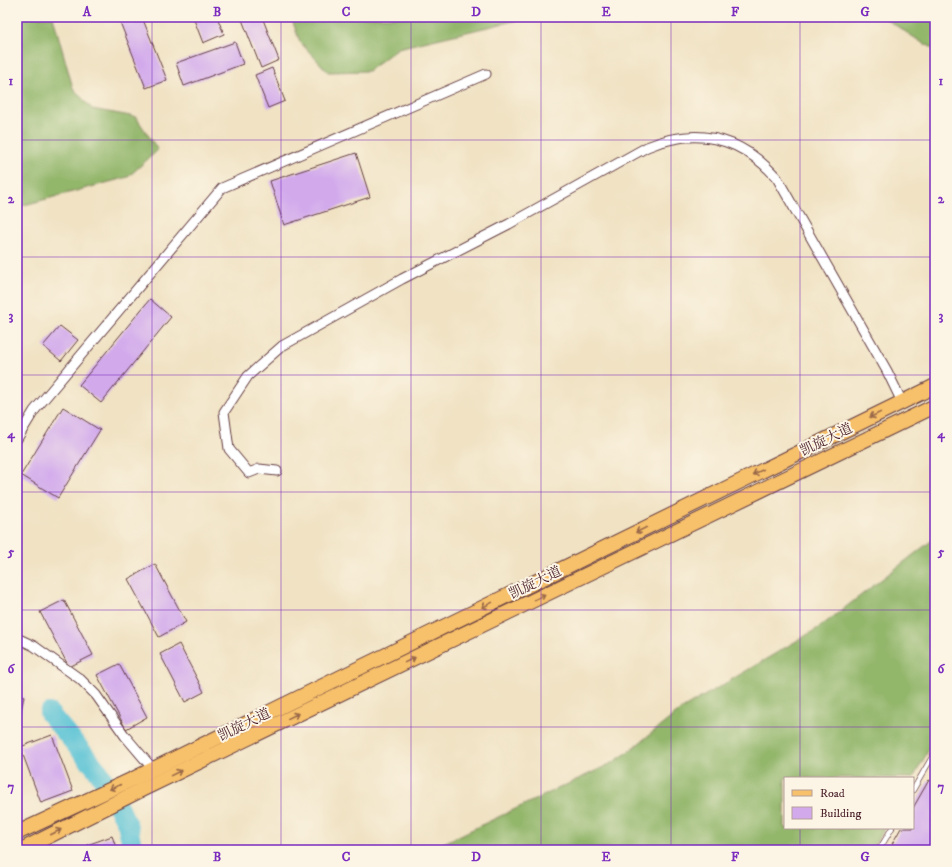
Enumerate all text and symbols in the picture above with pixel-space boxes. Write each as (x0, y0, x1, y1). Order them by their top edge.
text: A (82, 4, 92, 20)
text: B (213, 4, 221, 20)
text: C (342, 4, 351, 20)
text: D (471, 4, 481, 20)
text: E (601, 4, 611, 20)
text: F (731, 4, 740, 20)
text: G (860, 4, 870, 20)
text: 1 (9, 73, 14, 89)
text: 1 (939, 73, 944, 89)
text: 2 (8, 191, 15, 207)
text: 2 (938, 191, 945, 207)
text: 3 (9, 308, 14, 324)
text: 3 (939, 308, 944, 324)
one-way arrow (869, 412, 881, 419)
street label: 凯旋大道 (797, 420, 856, 460)
text: 4 (6, 426, 15, 443)
text: 4 (936, 426, 945, 443)
one-way arrow (752, 469, 764, 476)
one-way arrow (636, 526, 648, 534)
text: 5 (7, 544, 15, 560)
text: 5 (937, 544, 945, 560)
street label: 凯旋大道 (506, 563, 565, 603)
one-way arrow (534, 593, 546, 600)
one-way arrow (481, 602, 493, 609)
one-way arrow (404, 656, 416, 663)
text: 6 (8, 661, 16, 677)
text: 6 (938, 661, 946, 677)
street label: 凯旋大道 (215, 705, 274, 745)
one-way arrow (287, 712, 299, 719)
one-way arrow (170, 769, 182, 776)
legend (784, 777, 914, 829)
text: 7 (8, 779, 15, 795)
text: 7 (938, 779, 945, 795)
one-way arrow (110, 784, 122, 791)
text: Road (820, 786, 845, 801)
text: Building (820, 806, 861, 821)
one-way arrow (50, 828, 62, 836)
text: A (82, 849, 92, 865)
text: B (213, 849, 221, 865)
text: C (342, 849, 351, 865)
text: D (471, 849, 481, 865)
text: E (601, 849, 611, 865)
text: F (731, 849, 740, 865)
text: G (860, 849, 870, 865)

